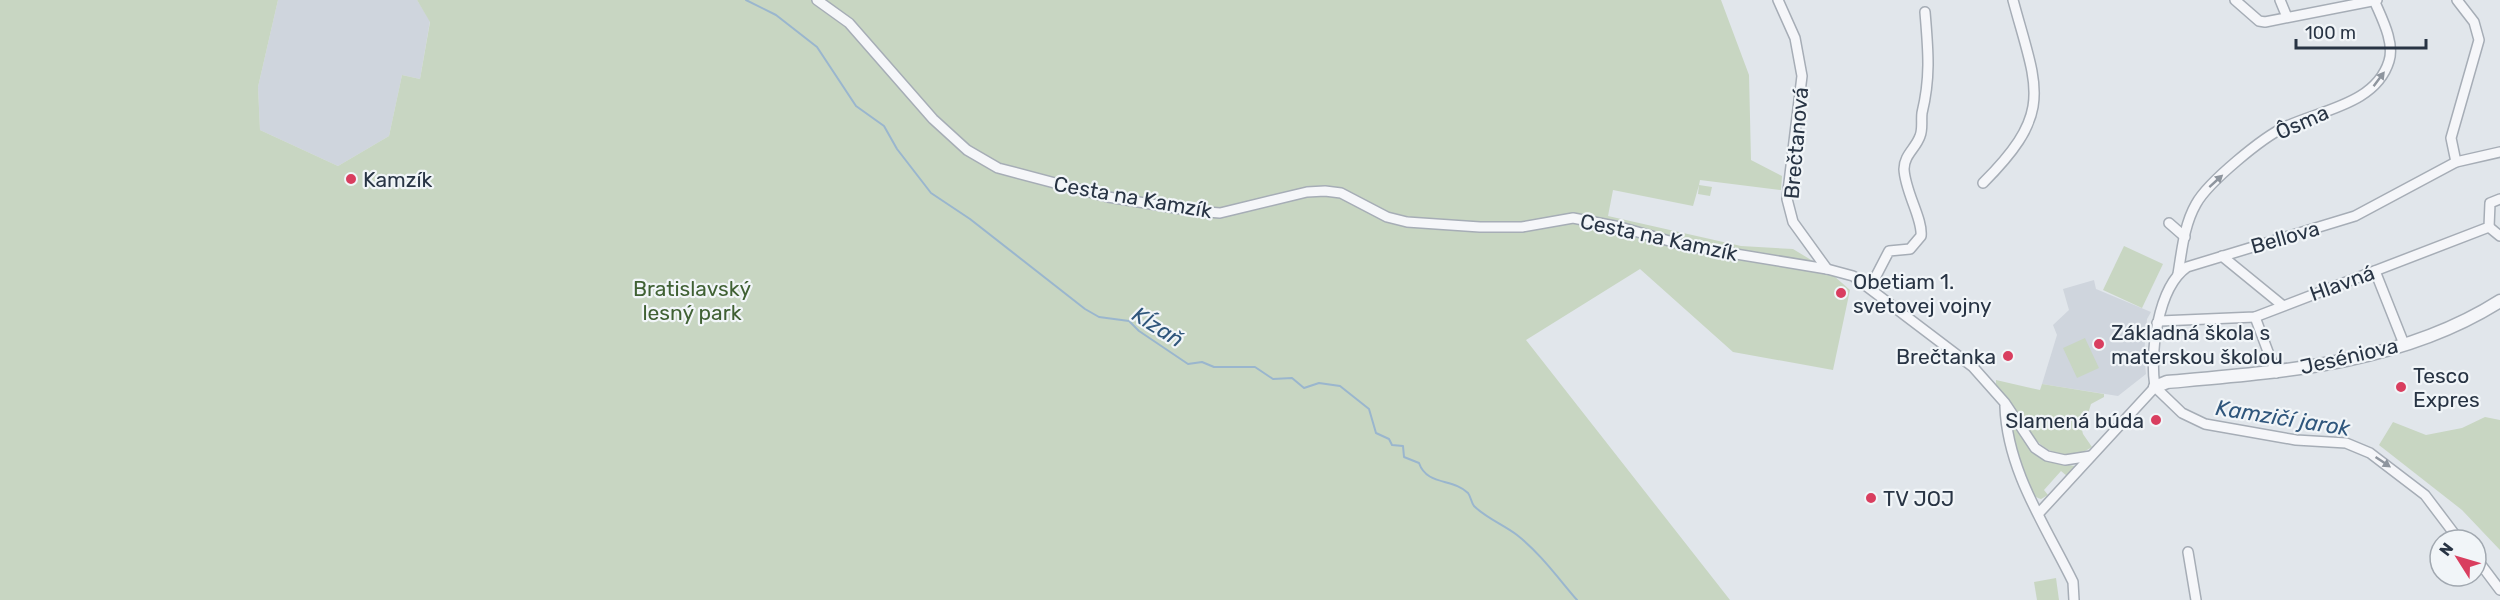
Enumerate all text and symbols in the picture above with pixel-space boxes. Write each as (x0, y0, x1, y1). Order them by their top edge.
scale bar (2296, 12, 2426, 50)
text: 100 m (2305, 22, 2356, 44)
one-way arrow (2373, 71, 2385, 87)
street label: Brečtanová (1779, 86, 1813, 200)
street label: Ôsma (2272, 99, 2332, 145)
place label: Kamzík (363, 167, 433, 192)
street label: Cesta na Kamzík (1052, 171, 1214, 223)
marker: Kamzík (344, 172, 358, 186)
one-way arrow (2208, 175, 2223, 188)
street label: Cesta na Kamzík (1578, 208, 1740, 266)
street label: Bellova (2248, 215, 2322, 259)
street label: Hlavná (2306, 260, 2378, 306)
place label: Obetiam 1. svetovej vojny (1853, 269, 1992, 318)
park label: Bratislavský lesný park (633, 276, 752, 325)
marker: Obetiam 1. svetovej vojny (1834, 286, 1848, 300)
water label: Kĺzaň (1127, 301, 1189, 353)
place label: Základná škola s materskou školou (2111, 320, 2283, 369)
street label: Jeséniova (2298, 333, 2400, 379)
marker: Základná škola s materskou školou (2092, 337, 2106, 351)
place label: Brečtanka (1896, 344, 1996, 369)
marker: Brečtanka (2001, 349, 2015, 363)
place label: Tesco Expres (2413, 363, 2480, 412)
marker: Tesco Expres (2394, 380, 2408, 394)
water label: Kamzičí jarok (2214, 394, 2353, 442)
place label: Slamená búda (2005, 408, 2144, 433)
marker: Slamená búda (2149, 413, 2163, 427)
one-way arrow (2375, 456, 2391, 468)
place label: TV JOJ (1883, 486, 1954, 511)
marker: TV JOJ (1864, 491, 1878, 505)
north arrow (2428, 528, 2488, 588)
text: N (2435, 539, 2457, 560)

